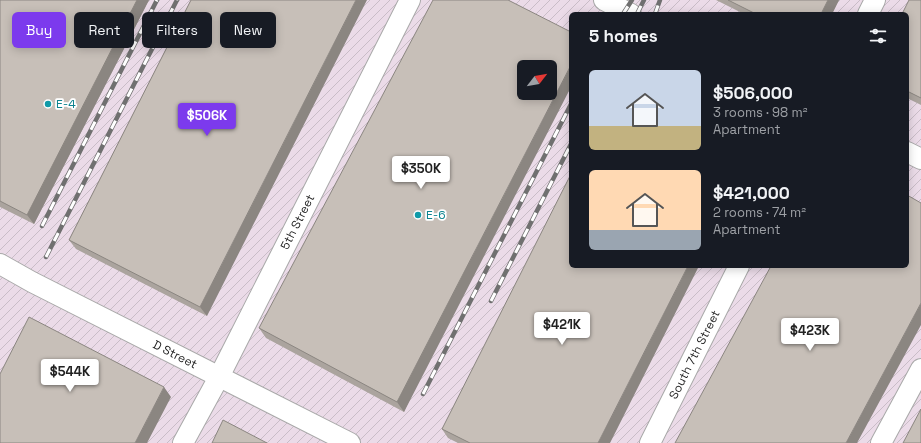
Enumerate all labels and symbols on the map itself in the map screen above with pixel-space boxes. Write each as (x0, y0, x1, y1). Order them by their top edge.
north arrow (517, 60, 557, 100)
place label: E-4 (56, 96, 76, 112)
marker: E-4 (43, 99, 53, 109)
pin: $506K (179, 103, 235, 137)
pin: $350K (393, 156, 449, 190)
street label: 5th Street (277, 192, 318, 252)
place label: E-6 (426, 207, 446, 223)
marker: E-6 (413, 210, 423, 220)
street label: South 7th Street (665, 307, 724, 402)
pin: $421K (534, 312, 590, 346)
pin: $423K (782, 318, 838, 352)
street label: D Street (150, 336, 200, 372)
pin: $544K (42, 359, 98, 393)

